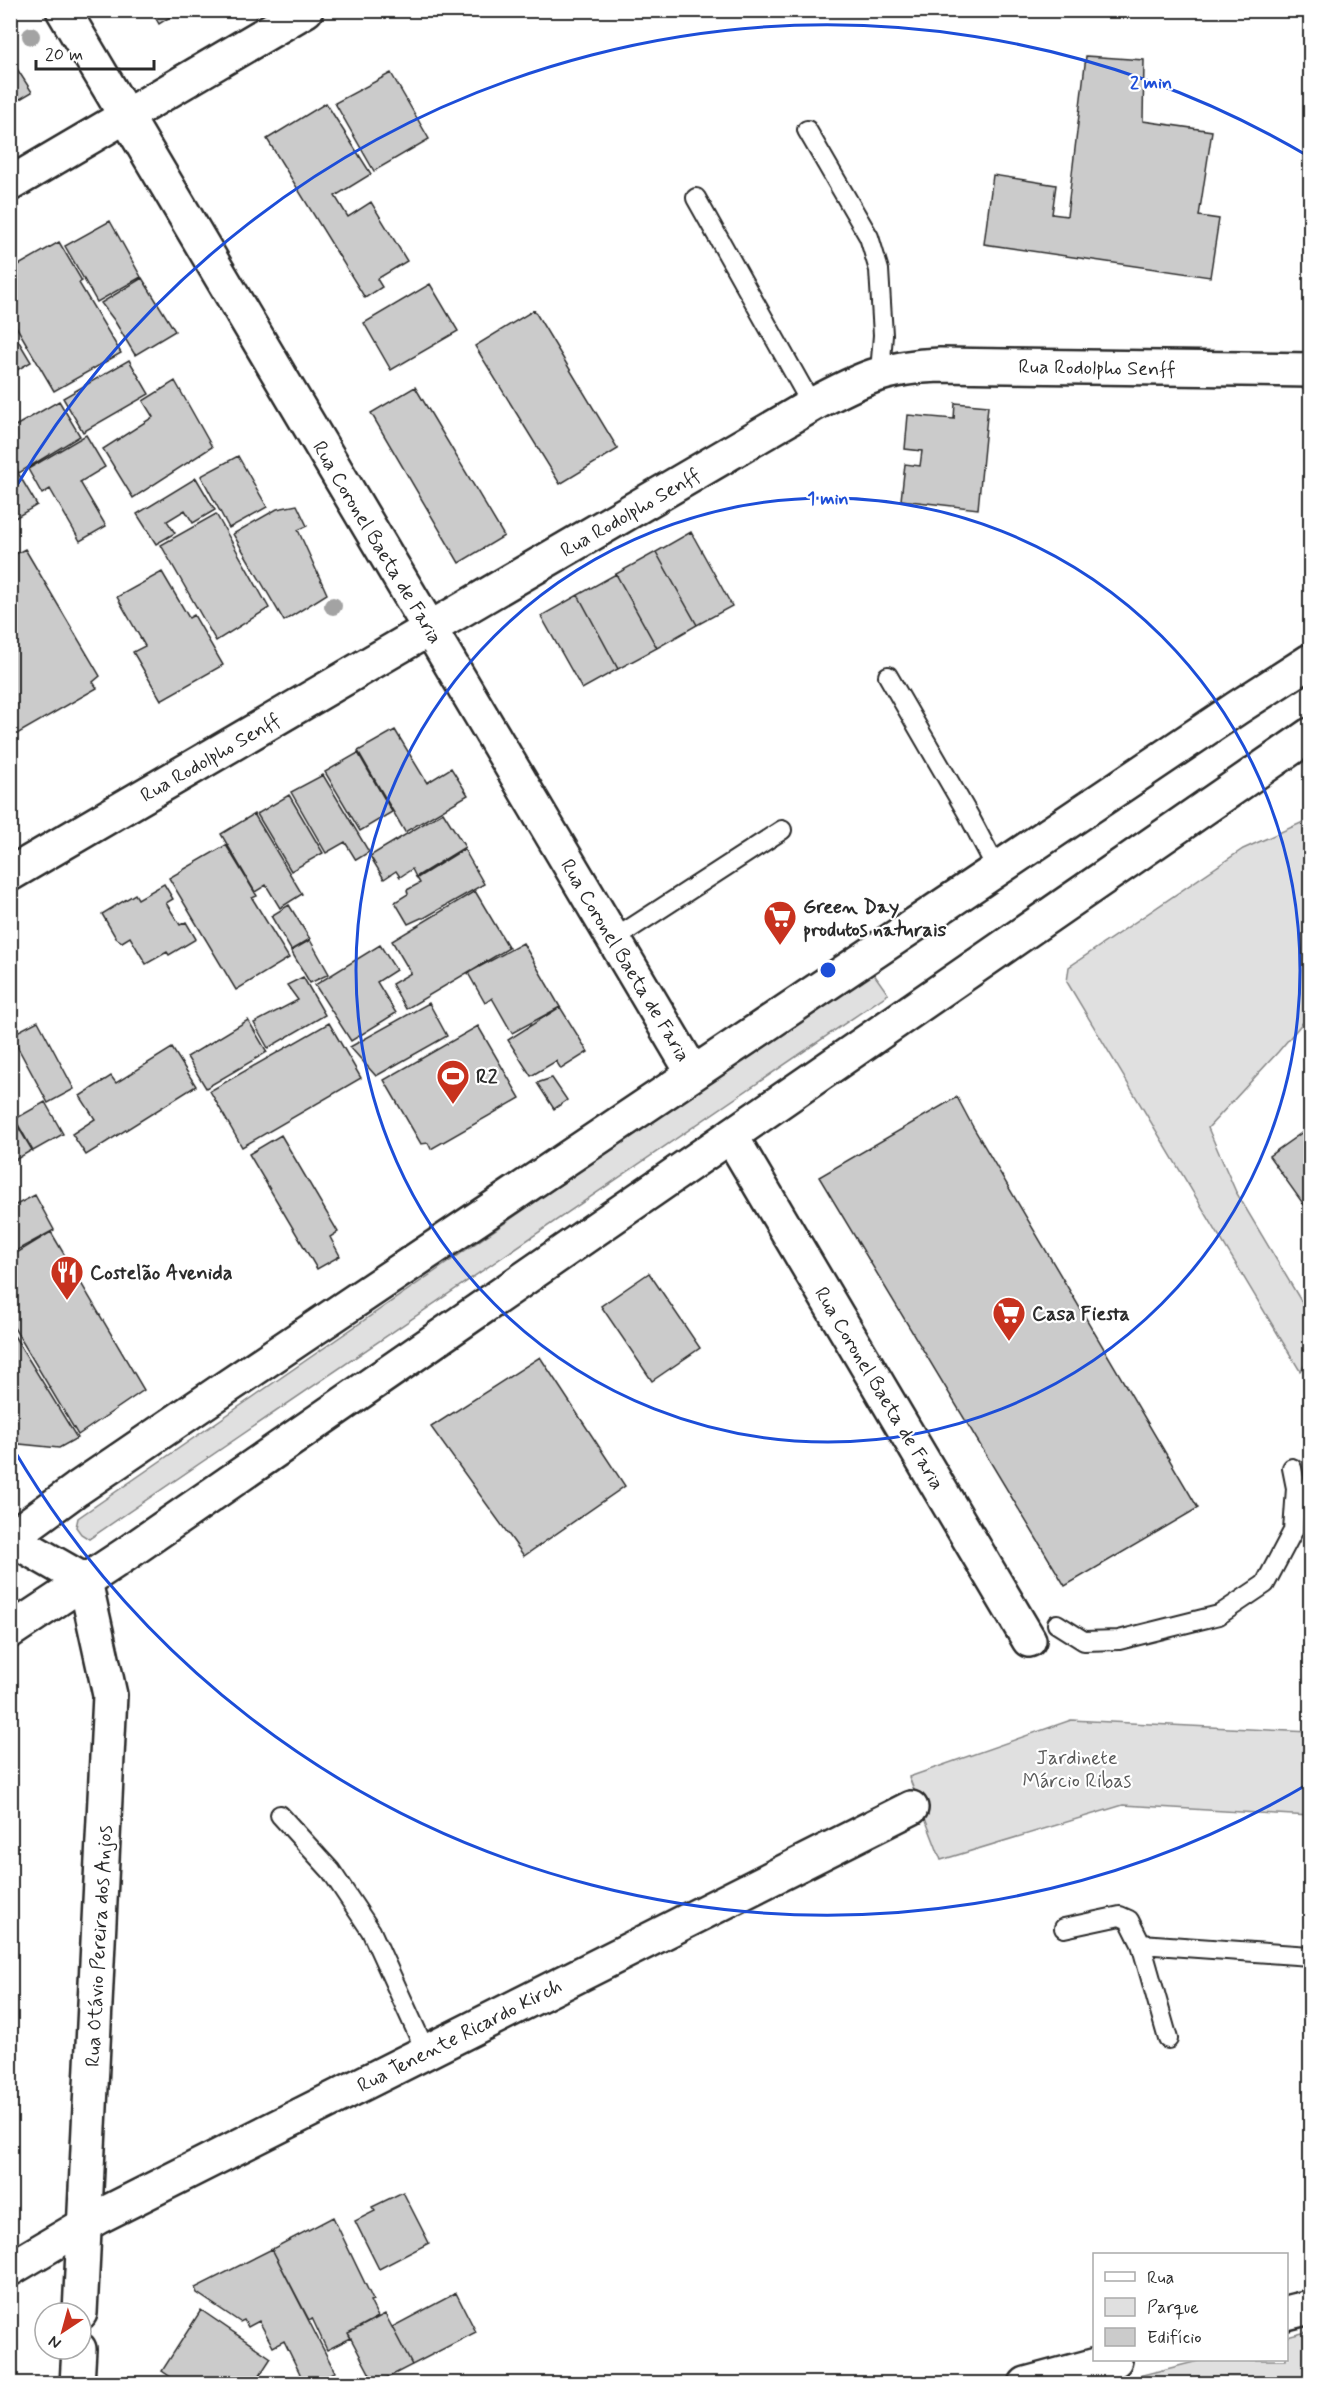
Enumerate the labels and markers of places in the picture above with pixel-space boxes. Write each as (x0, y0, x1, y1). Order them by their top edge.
place label: Green Day produtos naturais (803, 894, 947, 944)
supermarket icon: Green Day produtos naturais (762, 899, 798, 946)
centre of rings (818, 960, 838, 980)
sports icon: R2 (435, 1058, 471, 1105)
place label: R2 (476, 1064, 498, 1091)
restaurant icon: Costelão Avenida (49, 1254, 85, 1301)
place label: Costelão Avenida (90, 1260, 233, 1287)
supermarket icon: Casa Fiesta (991, 1295, 1027, 1342)
place label: Casa Fiesta (1032, 1301, 1130, 1328)

